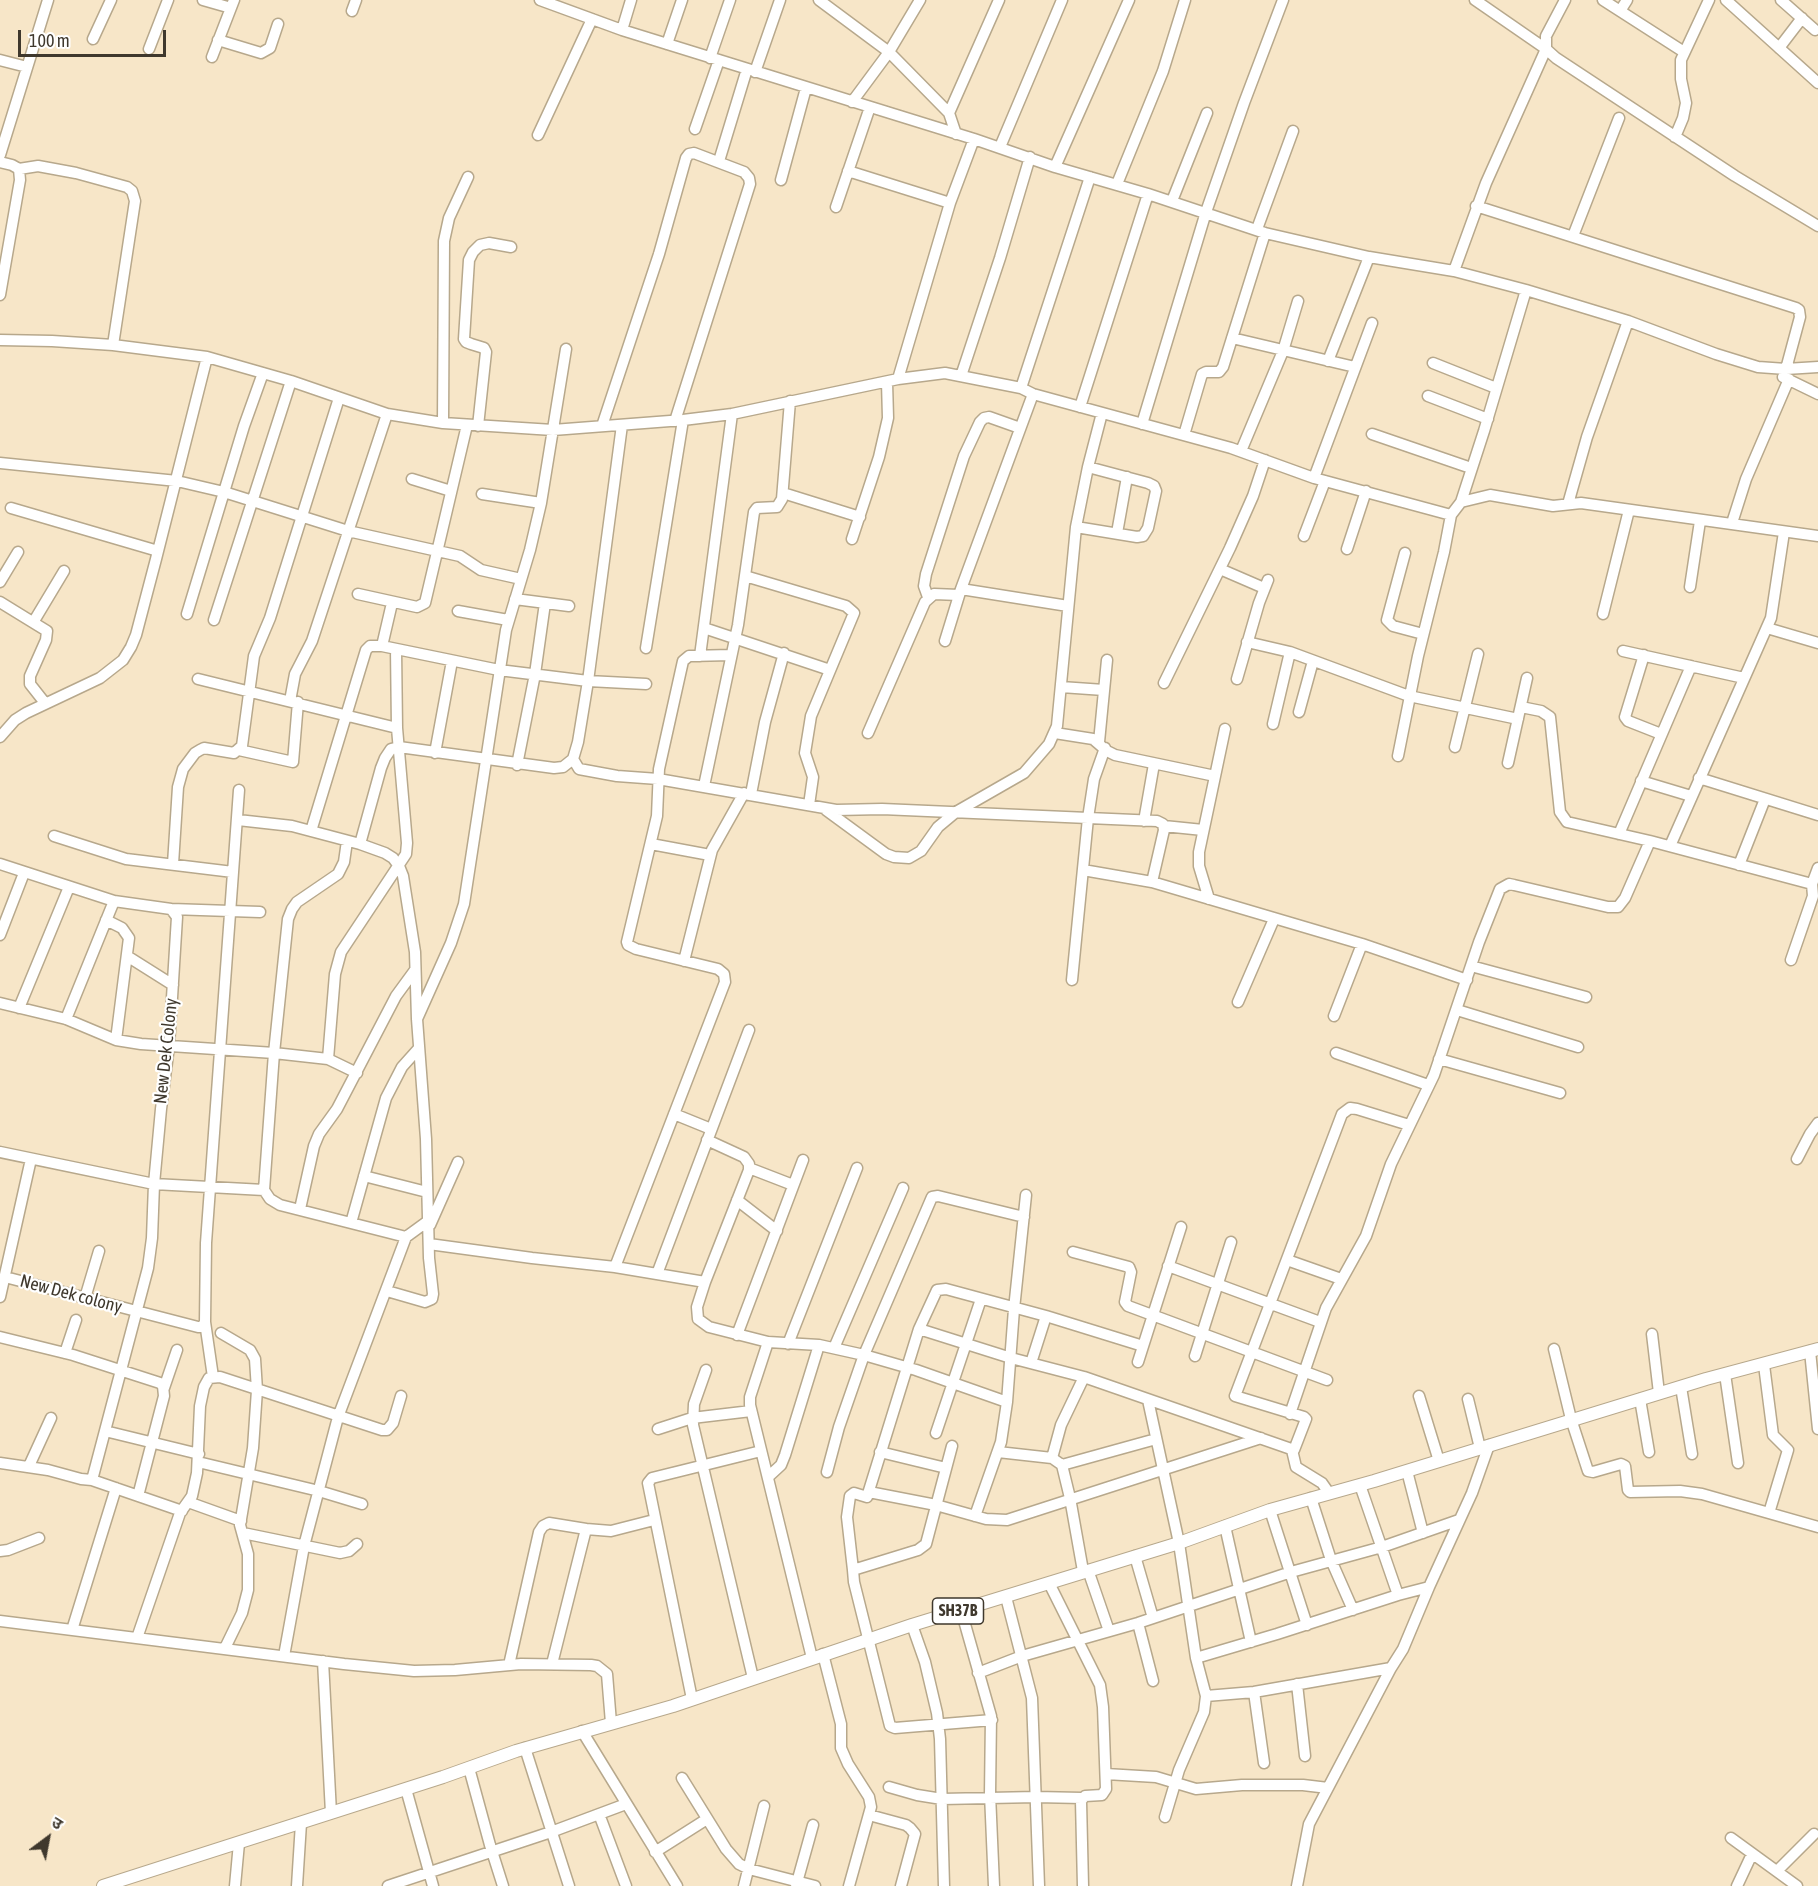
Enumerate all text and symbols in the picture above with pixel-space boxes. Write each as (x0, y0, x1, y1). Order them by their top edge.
scale bar (21, 18, 170, 56)
text: 100 m (29, 30, 70, 51)
street label: New Dek Colony (150, 997, 182, 1105)
street label: New Dek colony (18, 1270, 124, 1318)
road number: SH37B (932, 1598, 984, 1624)
north arrow (18, 1808, 78, 1868)
text: उ (49, 1813, 66, 1833)

